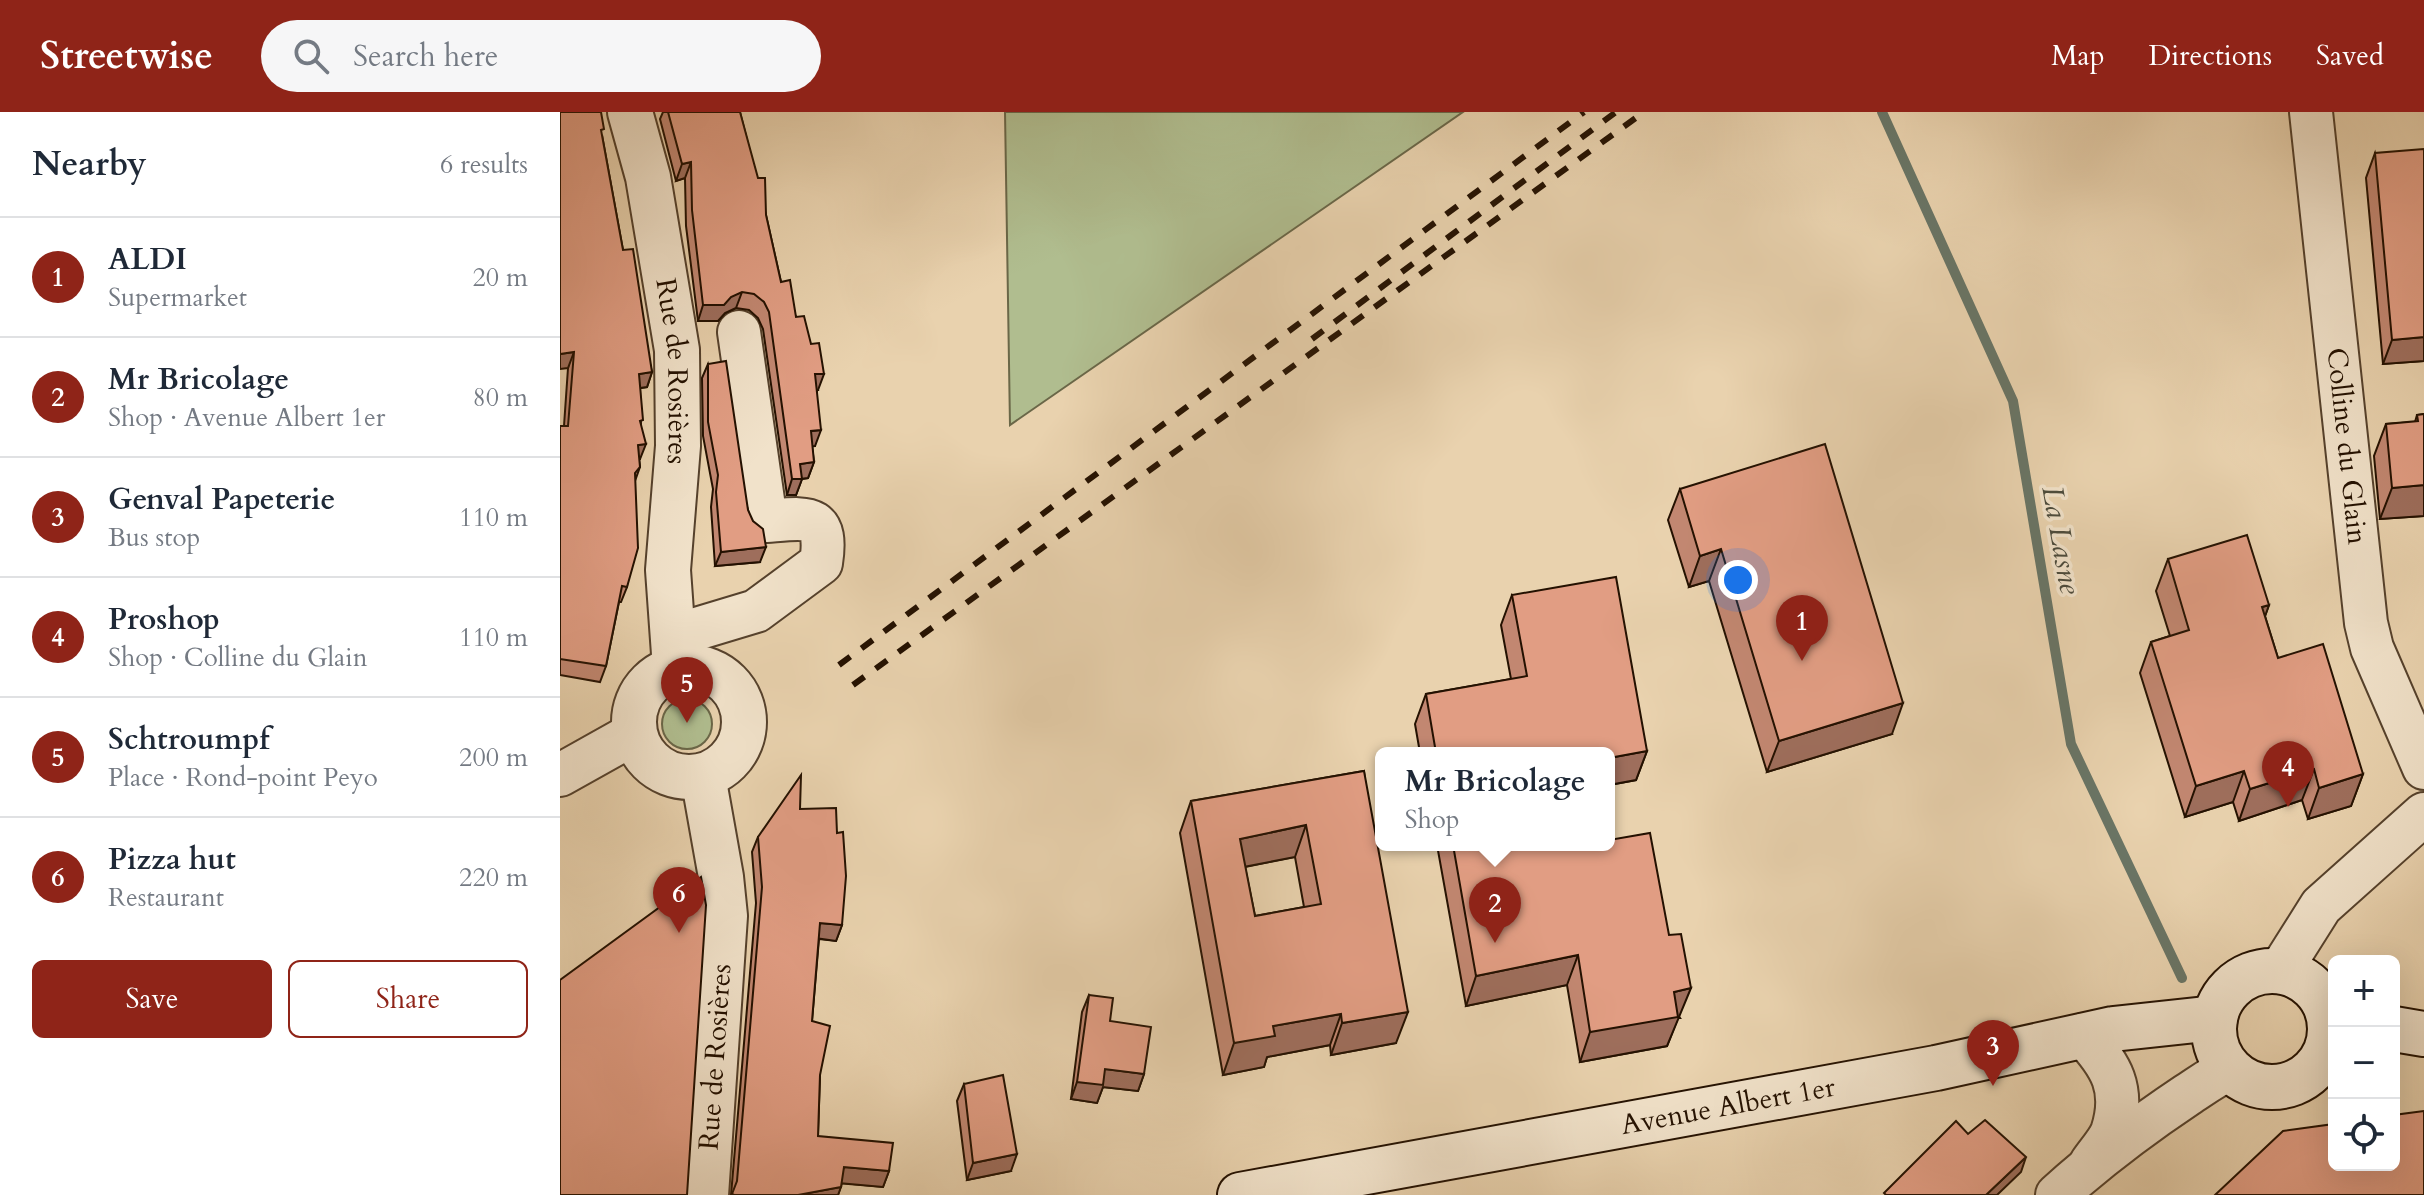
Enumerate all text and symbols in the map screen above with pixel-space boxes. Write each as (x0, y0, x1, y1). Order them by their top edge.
search box (261, 20, 821, 92)
text: Streetwise (40, 30, 213, 82)
icon: search (289, 34, 333, 78)
text: Search here (353, 36, 498, 77)
text: Map (2051, 37, 2105, 75)
text: Directions (2149, 37, 2272, 75)
text: Saved (2316, 37, 2384, 75)
text: Nearby (32, 141, 147, 187)
text: 6 results (440, 147, 528, 182)
text: ALDI (108, 239, 187, 280)
text: 1 (51, 260, 65, 295)
text: 20 m (472, 260, 528, 295)
street label: Rue de Rosières (646, 275, 697, 466)
text: Supermarket (108, 280, 247, 315)
street label: Colline du Glain (2317, 346, 2376, 547)
text: Mr Bricolage (108, 359, 289, 400)
text: 2 (51, 380, 65, 415)
text: 80 m (472, 380, 528, 415)
text: Shop · Avenue Albert 1er (108, 400, 385, 435)
text: Genval Papeterie (108, 479, 335, 520)
water label: La Lasne (2031, 483, 2091, 598)
text: 3 (51, 500, 65, 535)
text: 110 m (459, 500, 528, 535)
text: Bus stop (108, 520, 200, 555)
your location (1718, 560, 1758, 600)
pin: 1 (1776, 595, 1828, 661)
text: Proshop (108, 599, 220, 640)
text: 4 (51, 620, 65, 655)
text: 110 m (459, 620, 528, 655)
text: Shop · Colline du Glain (108, 640, 367, 675)
pin: 5 (661, 657, 713, 723)
text: Schtroumpf (108, 719, 269, 760)
text: 5 (51, 740, 65, 775)
text: 200 m (459, 740, 528, 775)
pin: 4 (2262, 741, 2314, 807)
popup (1375, 747, 1615, 851)
text: Place · Rond-point Peyo (108, 760, 378, 795)
text: Mr Bricolage (1405, 761, 1585, 802)
text: Shop (1405, 802, 1460, 837)
text: Pizza hut (108, 839, 236, 880)
text: 6 (51, 860, 65, 895)
text: 220 m (459, 860, 528, 895)
pin: 6 (653, 867, 705, 933)
pin: 2 (1469, 877, 1521, 943)
text: Restaurant (108, 880, 224, 915)
map controls (2328, 955, 2400, 1171)
button: + (2328, 955, 2400, 1027)
button: Save (32, 960, 272, 1038)
button: Share (288, 960, 528, 1038)
street label: Rue de Rosières (690, 962, 740, 1152)
pin: 3 (1967, 1020, 2019, 1086)
button: − (2328, 1027, 2400, 1099)
street label: Avenue Albert 1er (1618, 1068, 1839, 1144)
button: locate (2328, 1099, 2400, 1171)

